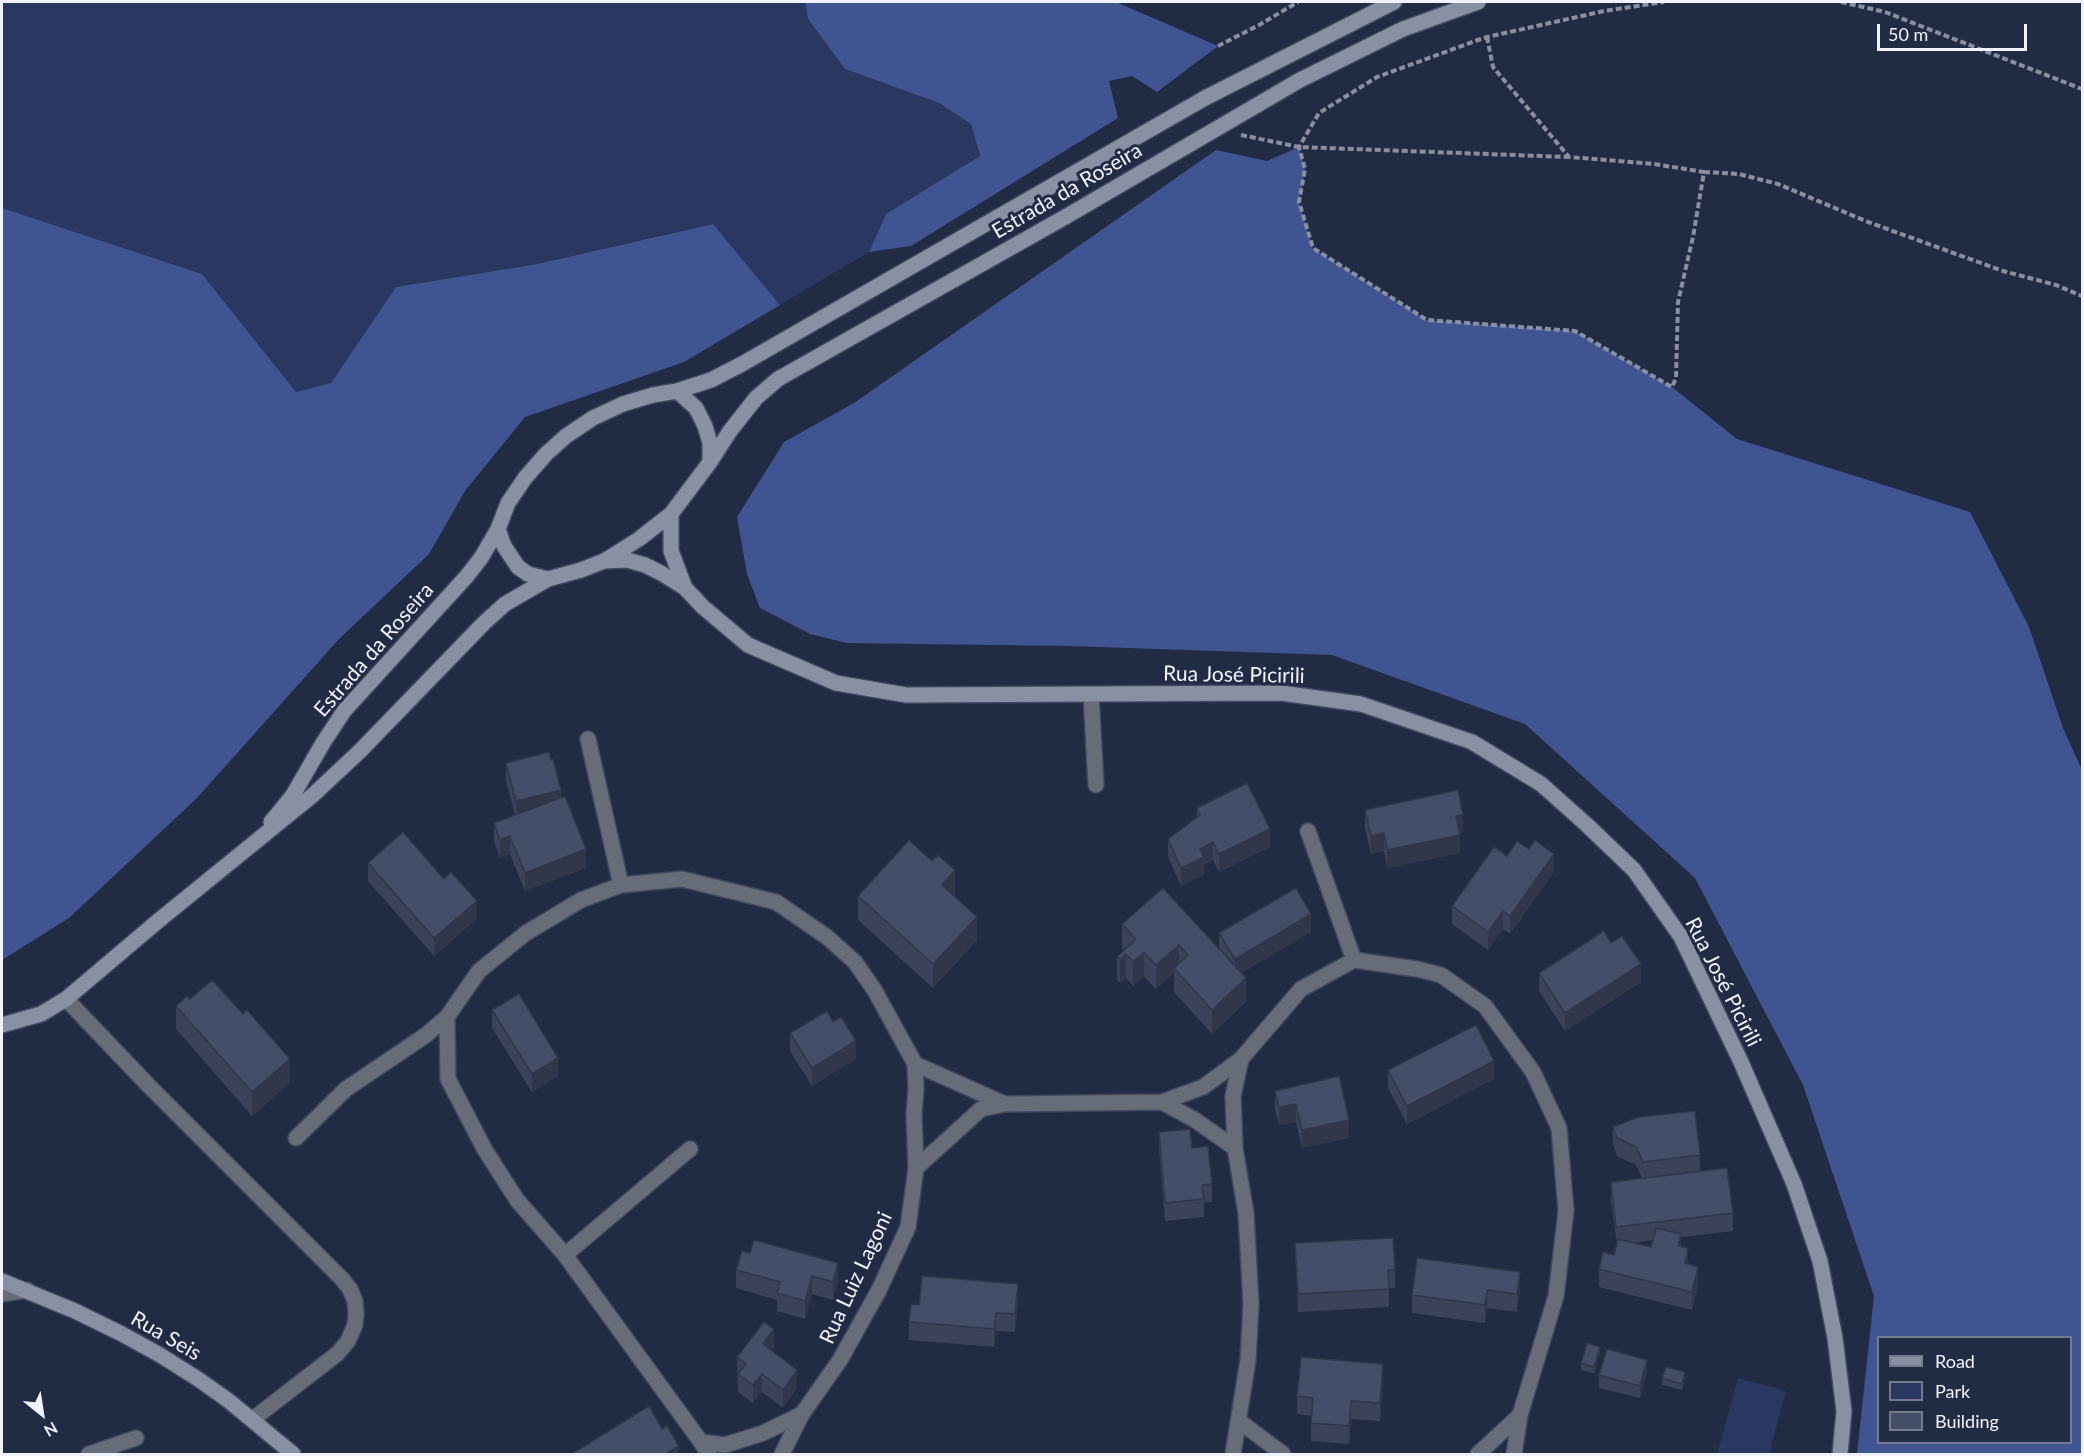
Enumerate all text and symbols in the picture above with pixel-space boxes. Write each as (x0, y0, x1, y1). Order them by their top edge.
scale bar (1880, 12, 2030, 50)
text: 50 m (1888, 23, 1928, 45)
street label: Estrada da Roseira (987, 138, 1147, 244)
street label: Estrada da Roseira (309, 578, 439, 722)
street label: Rua José Picirili (1163, 661, 1305, 689)
street label: Rua José Picirili (1680, 913, 1766, 1051)
street label: Rua Luiz Lagoni (814, 1208, 898, 1348)
street label: Rua Seis (126, 1306, 206, 1366)
legend (1877, 1336, 2072, 1444)
text: Road (1935, 1350, 1975, 1372)
text: Park (1935, 1380, 1970, 1402)
north arrow (12, 1384, 72, 1444)
text: Building (1935, 1410, 1999, 1432)
text: N (41, 1419, 61, 1441)

